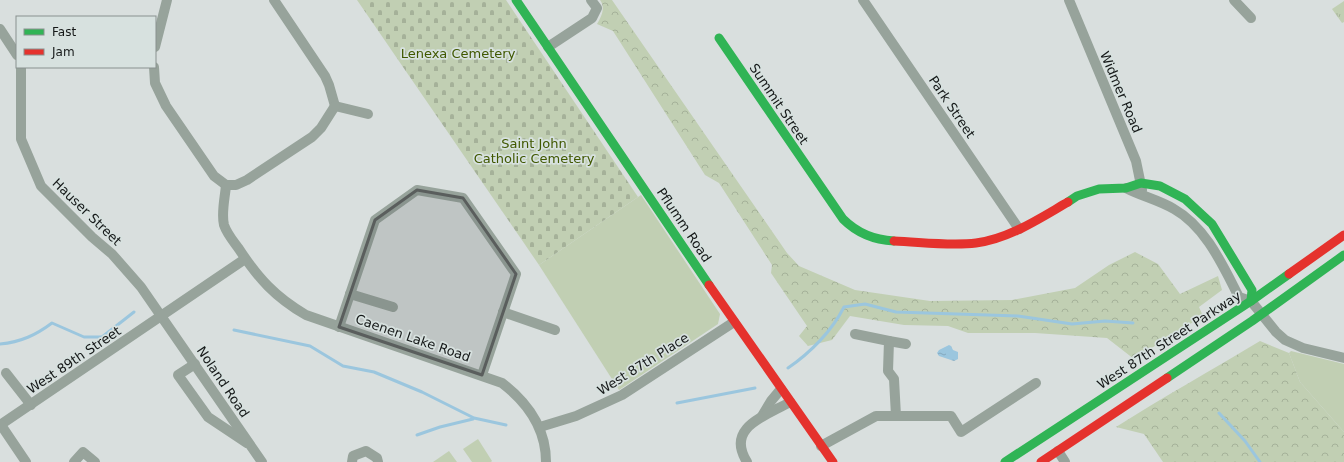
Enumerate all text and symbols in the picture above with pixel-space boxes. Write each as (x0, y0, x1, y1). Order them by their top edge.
legend (16, 16, 156, 68)
text: Fast (52, 25, 76, 39)
text: Jam (51, 45, 75, 59)
park label: Lenexa Cemetery (401, 46, 516, 61)
street label: Widmer Road (1097, 49, 1145, 135)
street label: Summit Street (746, 61, 812, 147)
street label: Park Street (926, 73, 978, 141)
park label: Saint John Catholic Cemetery (474, 136, 595, 166)
street label: Hauser Street (50, 175, 124, 249)
street label: Pflumm Road (654, 185, 714, 265)
street label: West 87th Street Parkway (1094, 288, 1244, 392)
street label: Caenen Lake Road (354, 311, 472, 365)
street label: West 89th Street (24, 323, 124, 397)
street label: West 87th Place (595, 330, 691, 398)
street label: Noland Road (194, 344, 252, 420)

